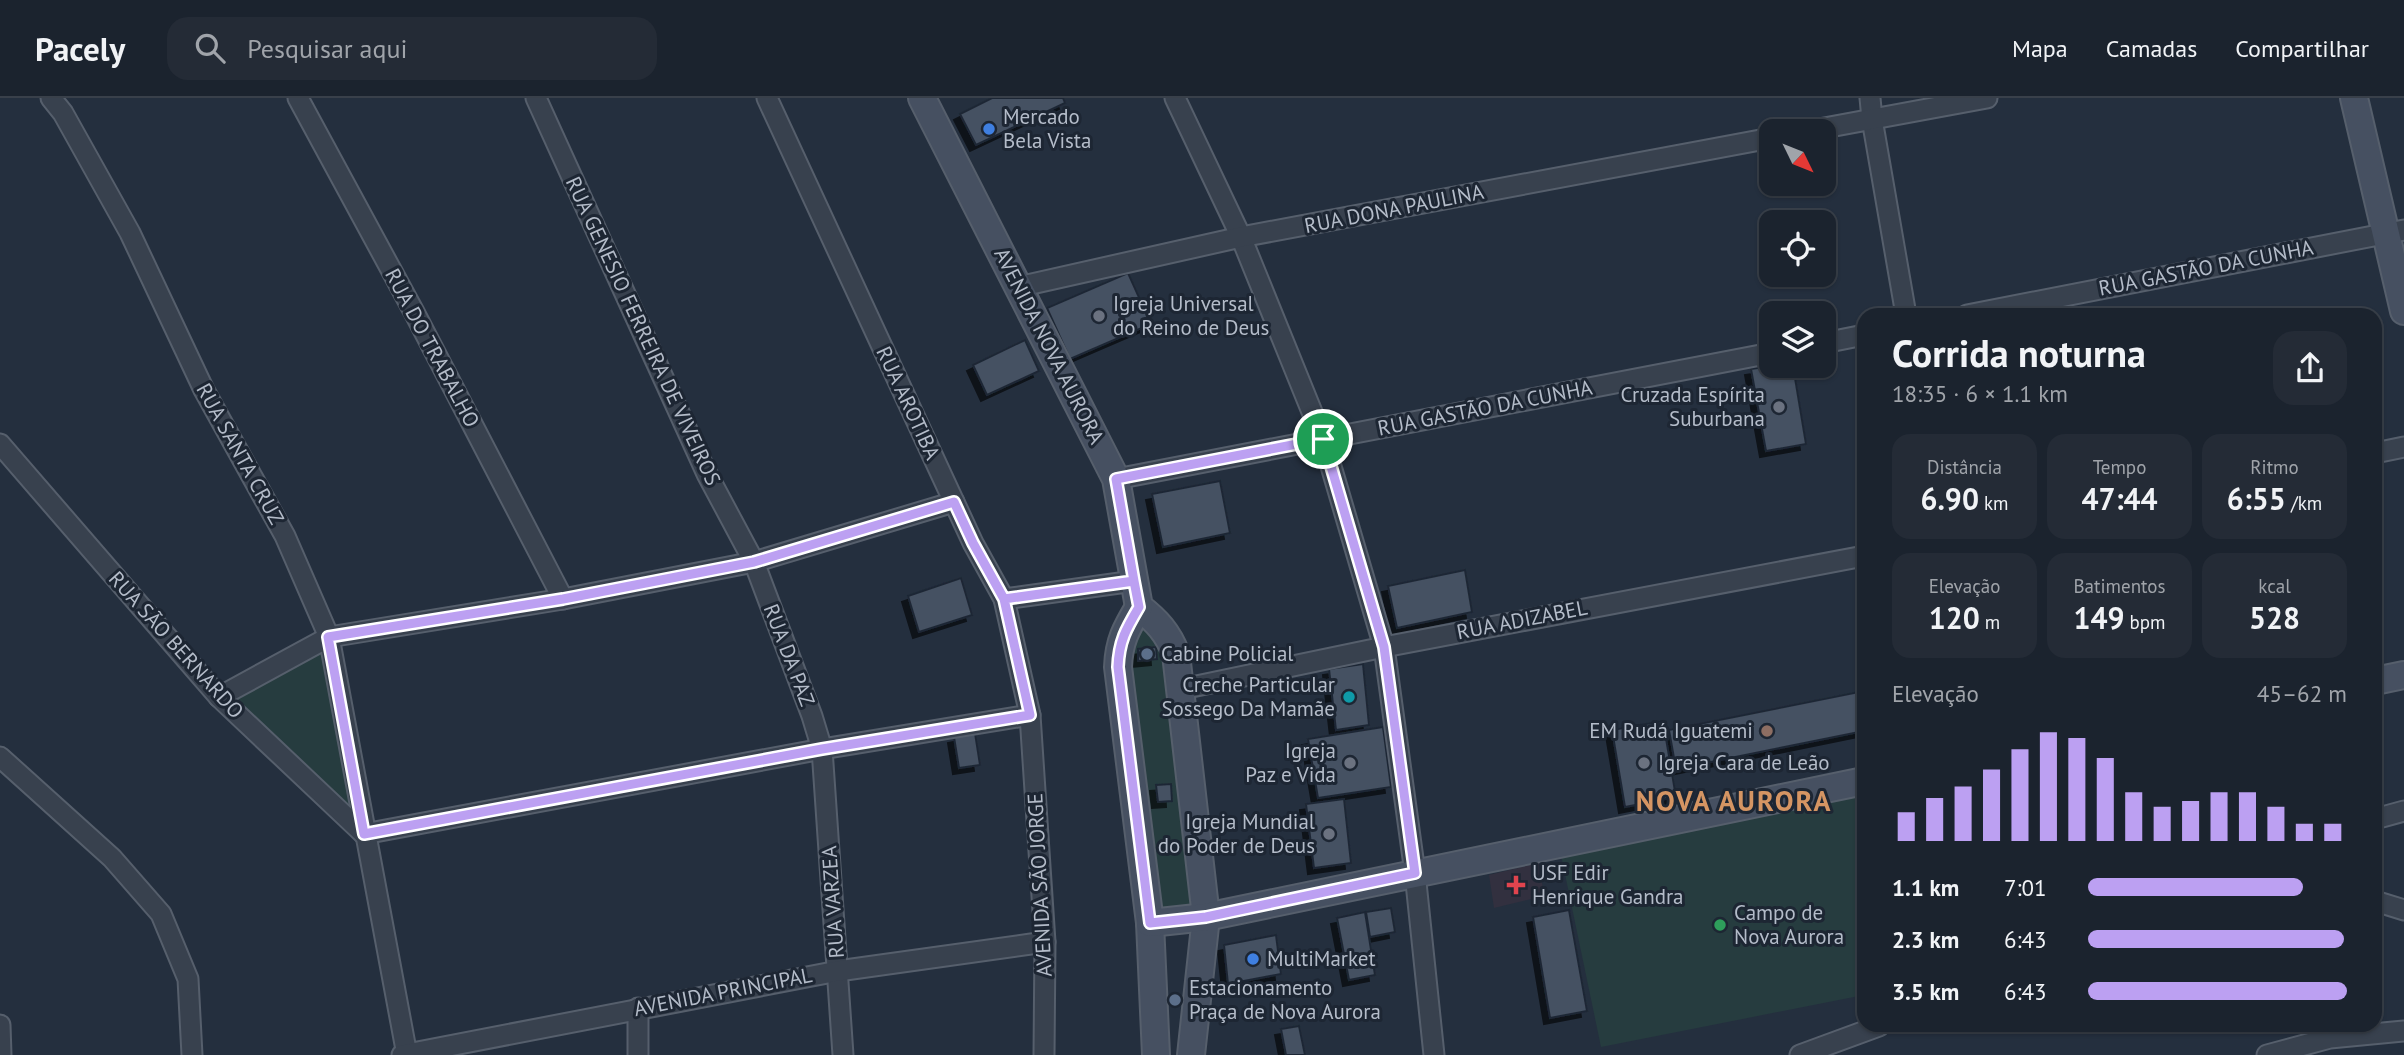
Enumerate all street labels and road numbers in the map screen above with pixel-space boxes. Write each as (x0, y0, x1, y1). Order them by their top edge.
street label: RUA GENESIO FERREIRA DE VIVEIROS (560, 172, 727, 490)
street label: RUA DONA PAULINA (1302, 178, 1487, 239)
street label: RUA GASTÃO DA CUNHA (2096, 233, 2316, 302)
street label: AVENIDA NOVA AURORA (988, 243, 1111, 449)
street label: RUA DO TRABALHO (379, 264, 486, 432)
street label: RUA AROTIBA (870, 342, 947, 464)
street label: RUA GASTÃO DA CUNHA (1375, 373, 1595, 442)
street label: RUA SANTA CRUZ (190, 378, 290, 529)
street label: RUA SÃO BERNARDO (103, 565, 250, 724)
street label: RUA ADIZABEL (1454, 594, 1590, 645)
street label: RUA DA PAZ (758, 600, 821, 710)
street label: AVENIDA SÃO JORGE (1021, 792, 1058, 978)
street label: RUA VARZEA (815, 844, 850, 959)
street label: AVENIDA PRINCIPAL (631, 961, 815, 1022)

